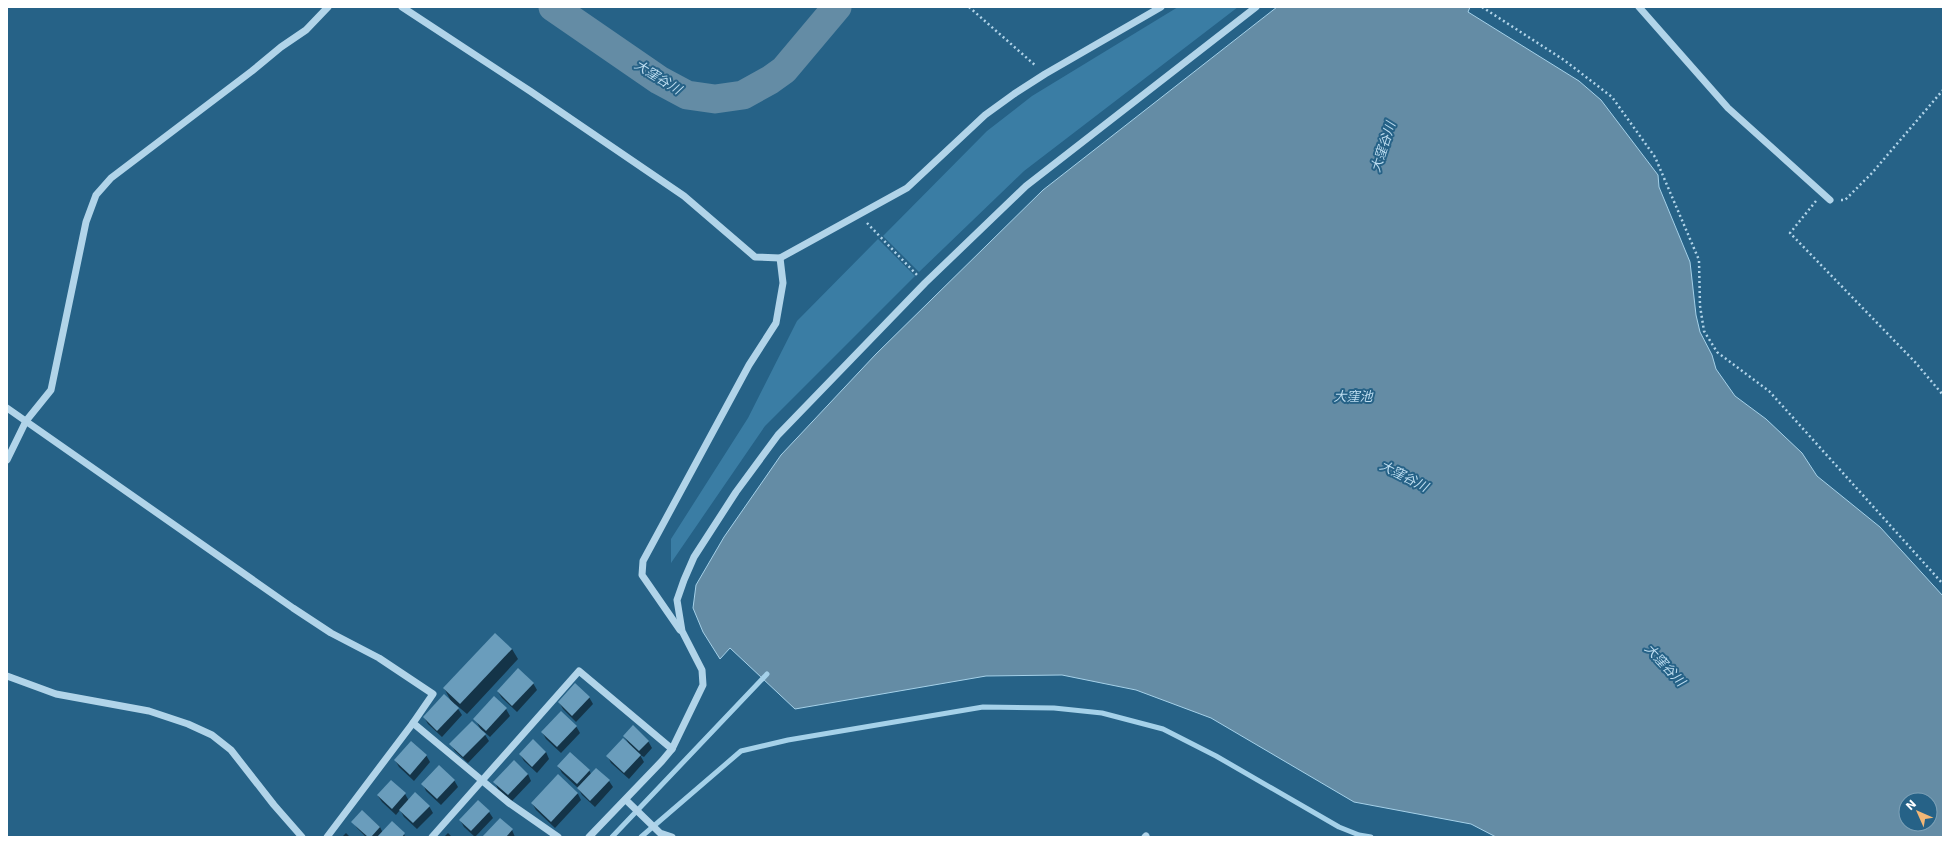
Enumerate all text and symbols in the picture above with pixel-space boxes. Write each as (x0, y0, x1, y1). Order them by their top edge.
water label: 大窪谷川 (632, 57, 686, 98)
water label: 大窪谷川 (1368, 118, 1399, 174)
water label: 大窪池 (1333, 389, 1374, 404)
water label: 大窪谷川 (1377, 458, 1432, 495)
water label: 大窪谷川 (1642, 641, 1690, 691)
north arrow (1898, 792, 1938, 832)
text: N (1903, 797, 1919, 813)

